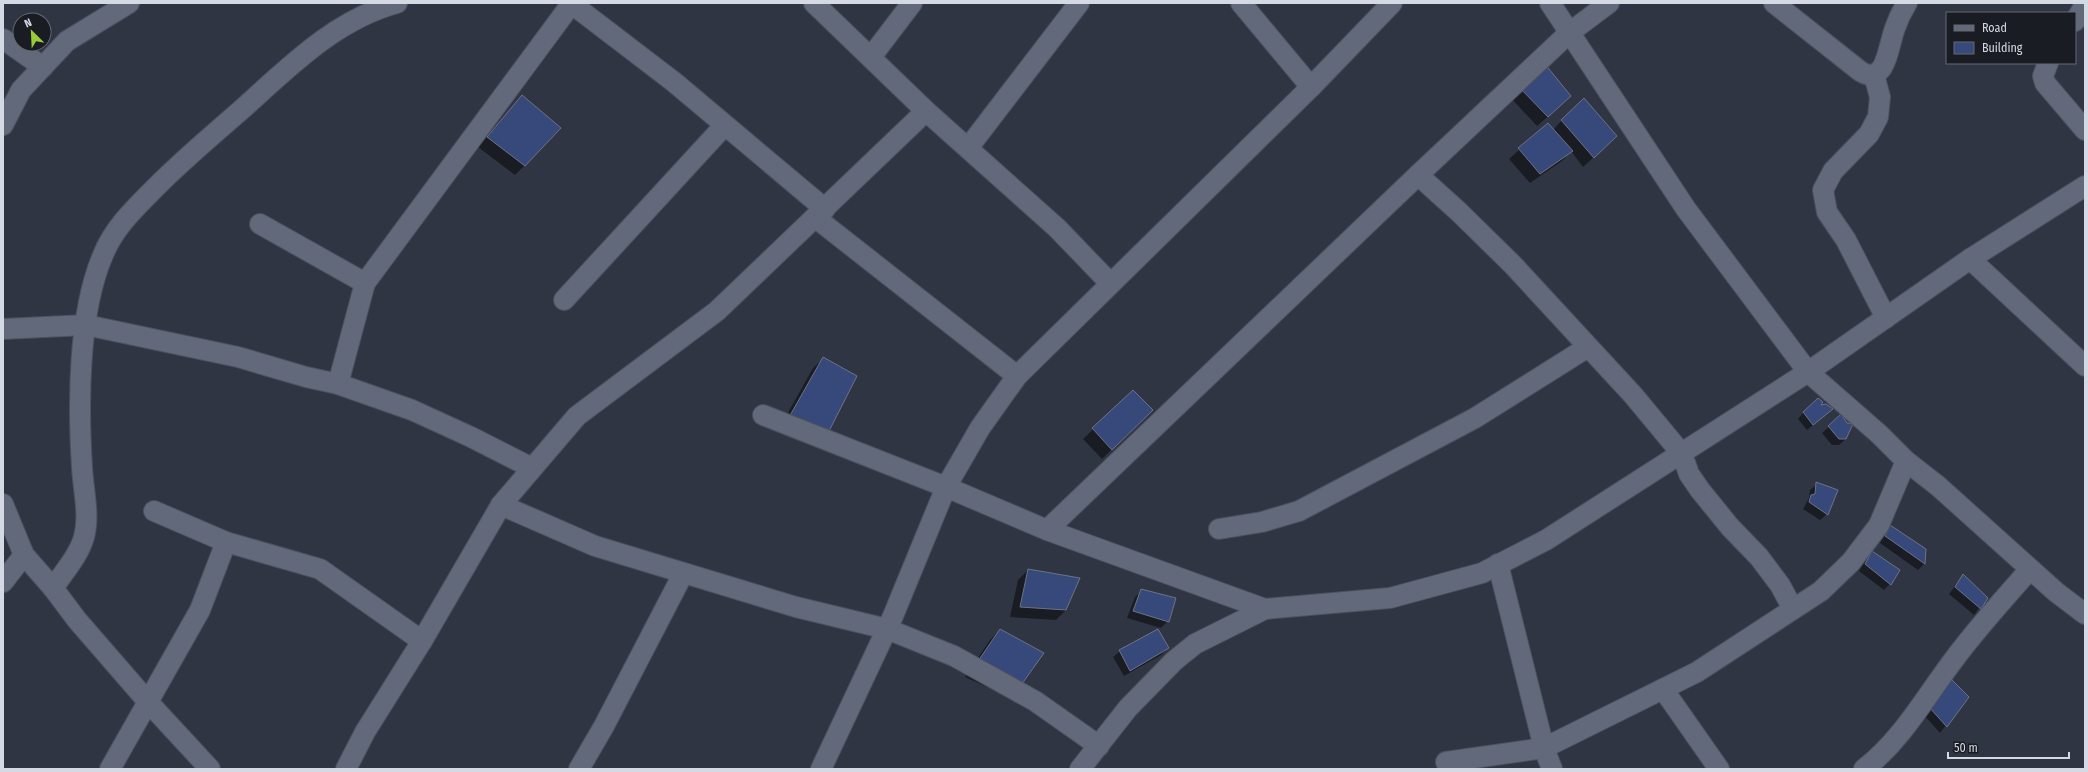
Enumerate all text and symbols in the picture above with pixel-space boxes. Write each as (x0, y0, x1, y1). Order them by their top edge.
north arrow (12, 12, 52, 52)
legend (1946, 12, 2076, 64)
text: N (22, 16, 34, 31)
text: Road (1982, 21, 2007, 35)
text: Building (1982, 41, 2023, 55)
scale bar (1948, 734, 2069, 760)
text: 50 m (1954, 741, 1978, 755)

